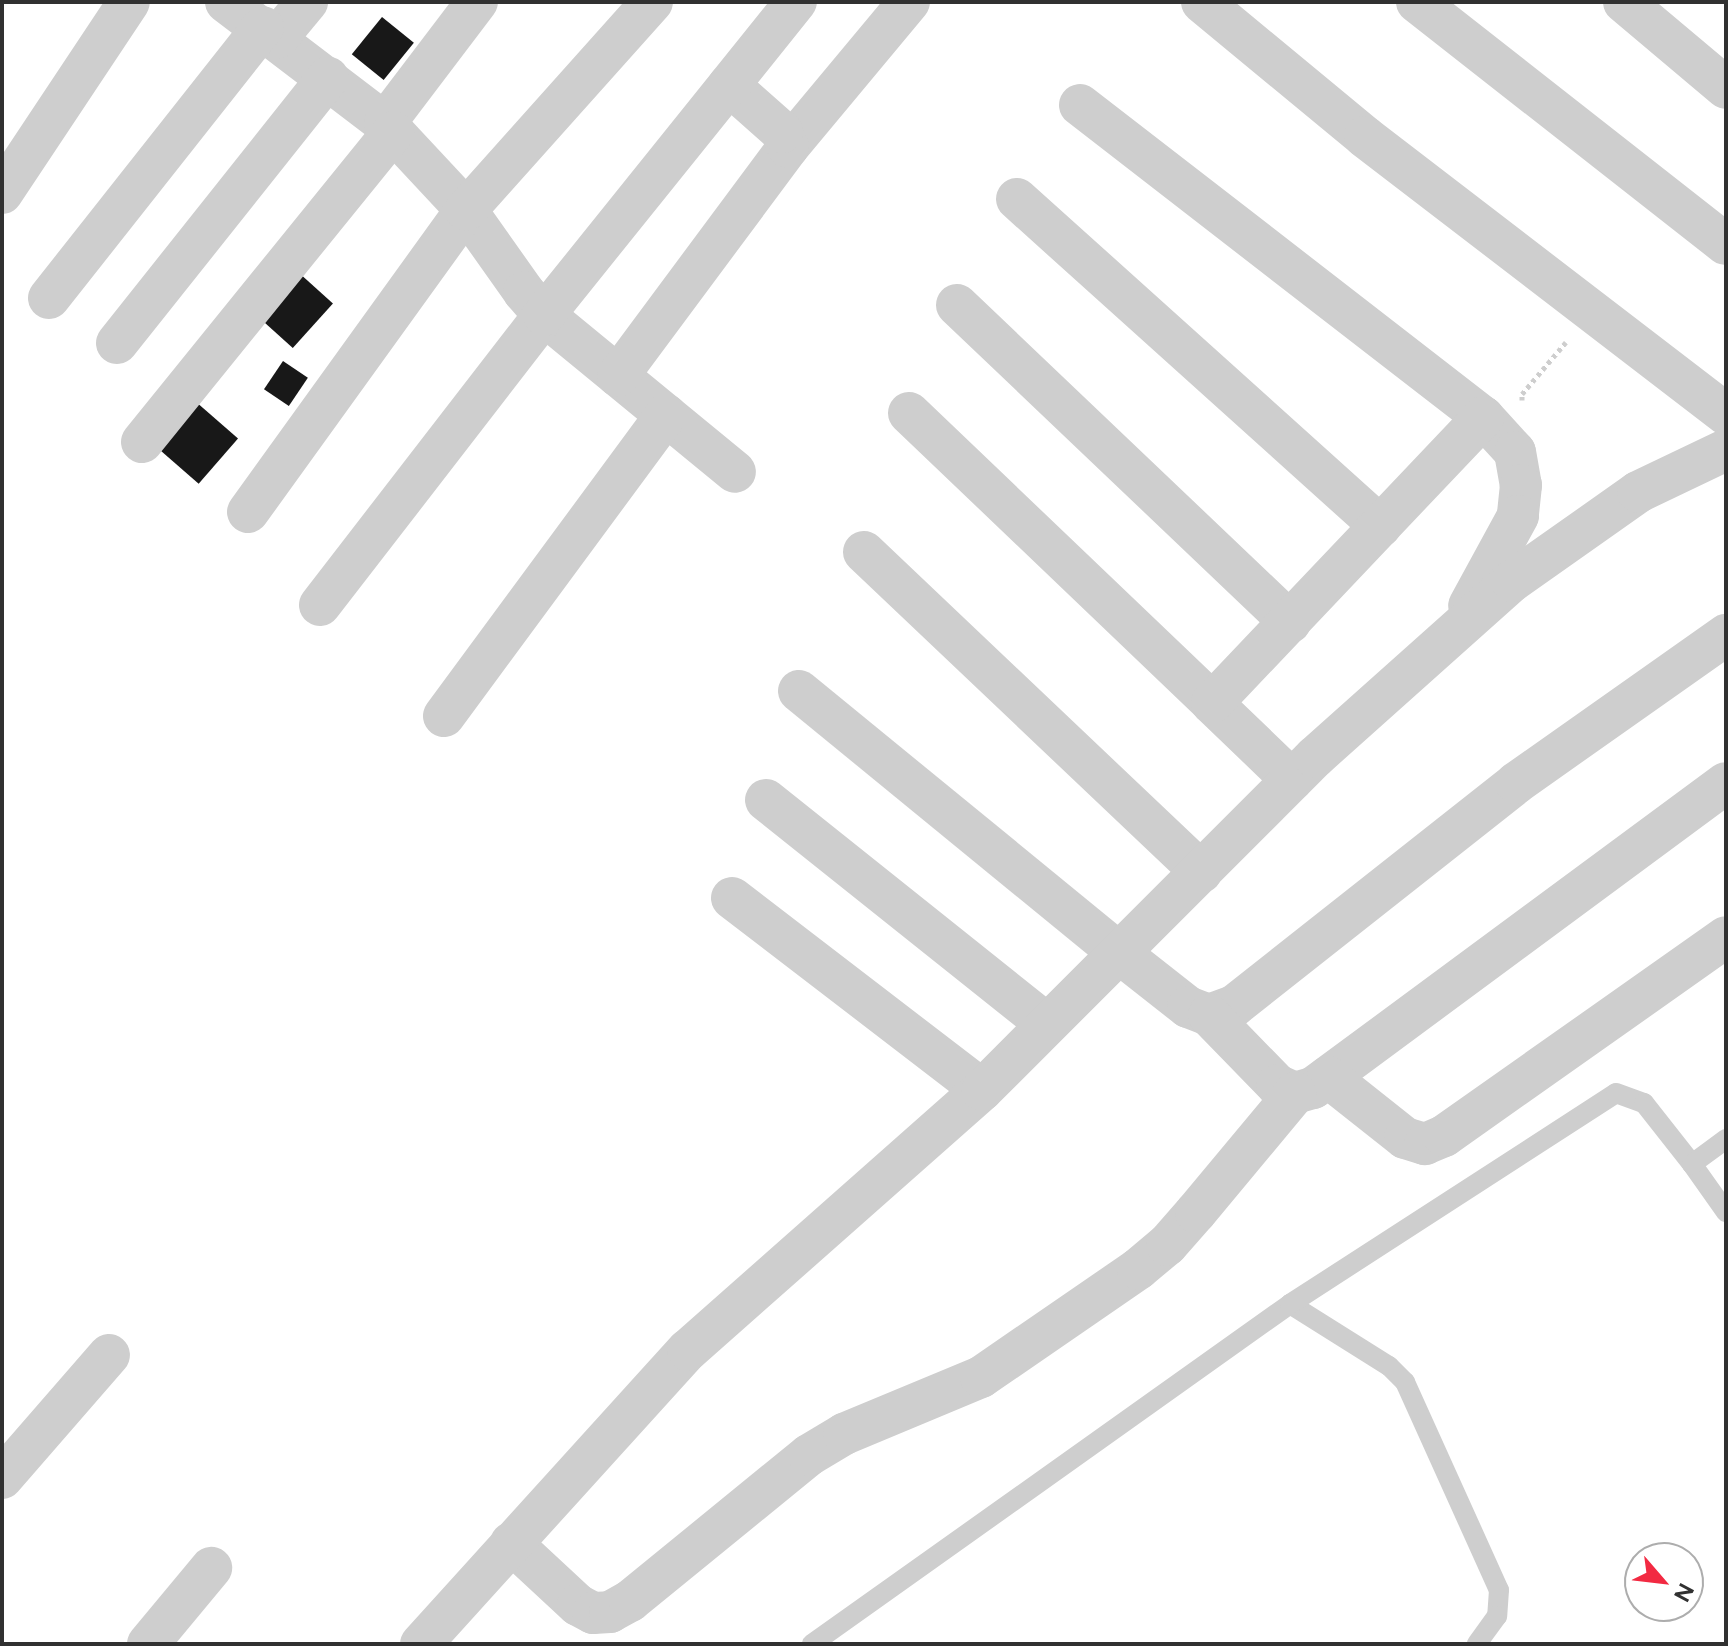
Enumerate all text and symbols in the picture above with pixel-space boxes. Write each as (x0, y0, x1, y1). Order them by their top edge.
north arrow (1624, 1542, 1704, 1622)
text: N (1668, 1579, 1700, 1606)

